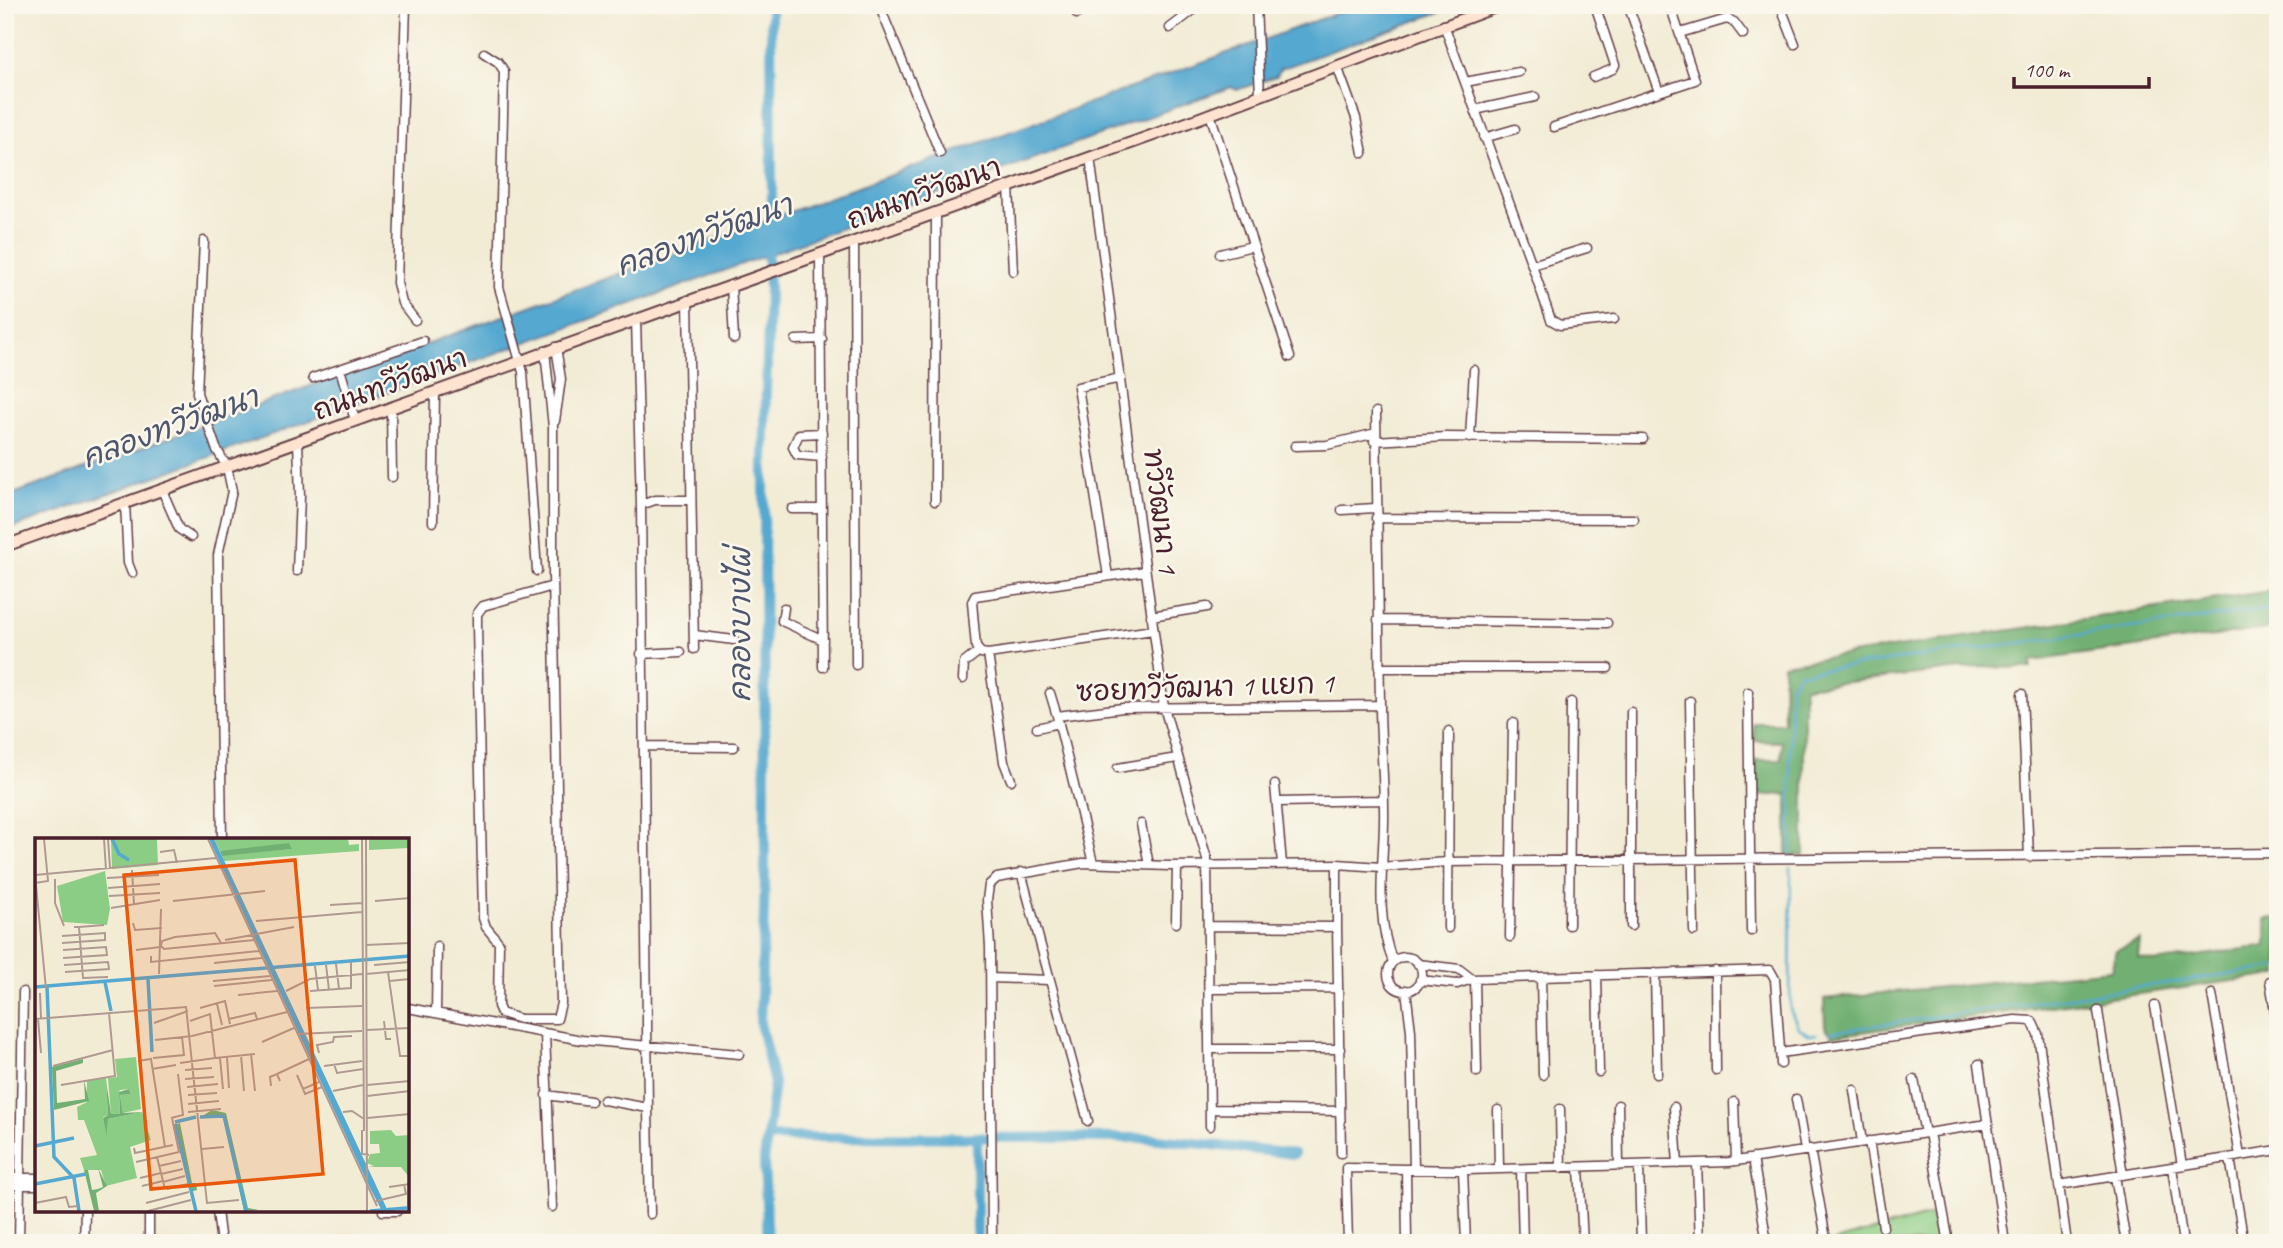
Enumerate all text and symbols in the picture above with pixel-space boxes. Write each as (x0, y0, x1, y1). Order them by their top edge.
scale bar (2014, 46, 2148, 90)
text: 100 m (2024, 57, 2071, 83)
street label: ถนนทวีวัฒนา (842, 149, 1006, 237)
water label: คลองทวีวัฒนา (611, 185, 799, 285)
street label: ถนนทวีวัฒนา (308, 340, 472, 428)
water label: คลองทวีวัฒนา (77, 377, 265, 477)
street label: ทวีวัฒนา 1 (1136, 446, 1186, 577)
water label: คลองบางไผ่ (720, 543, 759, 702)
street label: ซอยทวีวัฒนา 1 แยก 1 (1075, 665, 1336, 709)
inset map (35, 838, 410, 1213)

